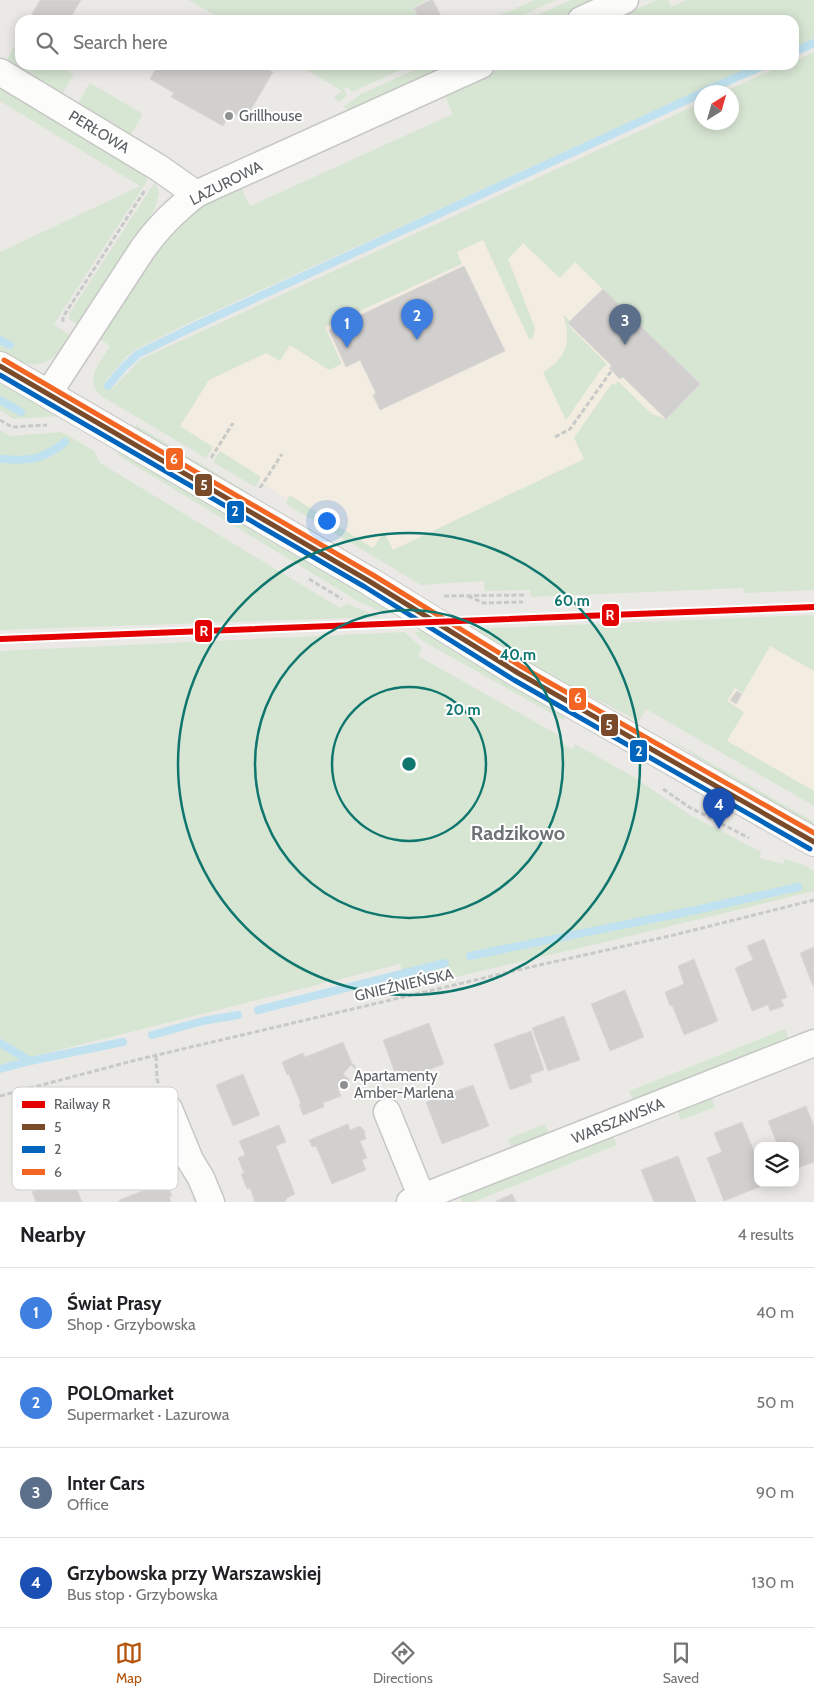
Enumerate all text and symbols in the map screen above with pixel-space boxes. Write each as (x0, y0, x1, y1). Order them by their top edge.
search box (15, 15, 799, 70)
icon: search (33, 29, 61, 57)
text: Search here (73, 31, 167, 54)
north arrow (694, 85, 739, 130)
street label: PERŁOWA (65, 107, 133, 158)
place label: Grillhouse (239, 107, 302, 125)
marker: Grillhouse (223, 110, 235, 122)
street label: LAZUROWA (187, 157, 266, 209)
pin: 2 (401, 299, 433, 340)
pin: 3 (609, 304, 641, 345)
pin: 1 (331, 307, 363, 348)
line badge: 6 (165, 447, 184, 471)
text: 6 (170, 450, 178, 468)
line badge: 5 (194, 473, 213, 497)
text: 5 (200, 476, 208, 494)
line badge: 2 (226, 500, 245, 524)
text: 2 (231, 502, 239, 520)
your location (314, 508, 340, 534)
text: 60 m (554, 592, 590, 610)
line badge: R (601, 603, 620, 627)
text: R (606, 606, 615, 624)
line badge: R (194, 619, 213, 643)
text: R (200, 622, 209, 640)
text: 40 m (500, 646, 536, 664)
line badge: 6 (568, 687, 587, 711)
text: 6 (574, 689, 582, 707)
text: 20 m (446, 701, 480, 719)
line badge: 5 (600, 713, 619, 737)
text: 5 (605, 716, 613, 734)
line badge: 2 (629, 739, 648, 763)
text: 2 (635, 742, 643, 760)
centre of rings (400, 755, 418, 773)
pin: 4 (703, 788, 735, 829)
district label: Radzikowo (471, 821, 565, 845)
street label: GNIEŹNIEŃSKA (353, 964, 456, 1005)
place label: Apartamenty Amber-Marlena (354, 1067, 455, 1102)
marker: Apartamenty Amber-Marlena (338, 1079, 350, 1091)
legend (12, 1087, 178, 1190)
street label: WARSZAWSKA (569, 1094, 668, 1148)
text: Railway R (54, 1095, 111, 1113)
text: 5 (54, 1118, 62, 1136)
text: 2 (54, 1140, 61, 1158)
map controls (754, 1142, 799, 1187)
button: layers (754, 1142, 799, 1187)
text: 6 (54, 1163, 62, 1181)
text: Nearby (20, 1222, 86, 1247)
text: 4 results (737, 1225, 794, 1244)
text: Świat Prasy (67, 1292, 162, 1315)
text: 1 (33, 1303, 39, 1322)
text: 40 m (756, 1303, 794, 1322)
text: Shop · Grzybowska (67, 1315, 196, 1334)
text: POLOmarket (67, 1382, 174, 1405)
text: 2 (32, 1393, 40, 1412)
text: 50 m (757, 1393, 794, 1412)
text: Supermarket · Lazurowa (67, 1405, 229, 1424)
text: Inter Cars (67, 1472, 145, 1495)
text: 3 (32, 1483, 40, 1502)
text: 90 m (756, 1483, 794, 1502)
text: Office (67, 1495, 109, 1514)
text: Grzybowska przy Warszawskiej (67, 1562, 321, 1585)
text: 4 (31, 1573, 41, 1592)
text: 130 m (751, 1573, 794, 1592)
text: Bus stop · Grzybowska (67, 1585, 218, 1604)
tab: Map (115, 1639, 143, 1687)
tab: Directions (373, 1639, 433, 1687)
tab: Saved (663, 1639, 699, 1687)

